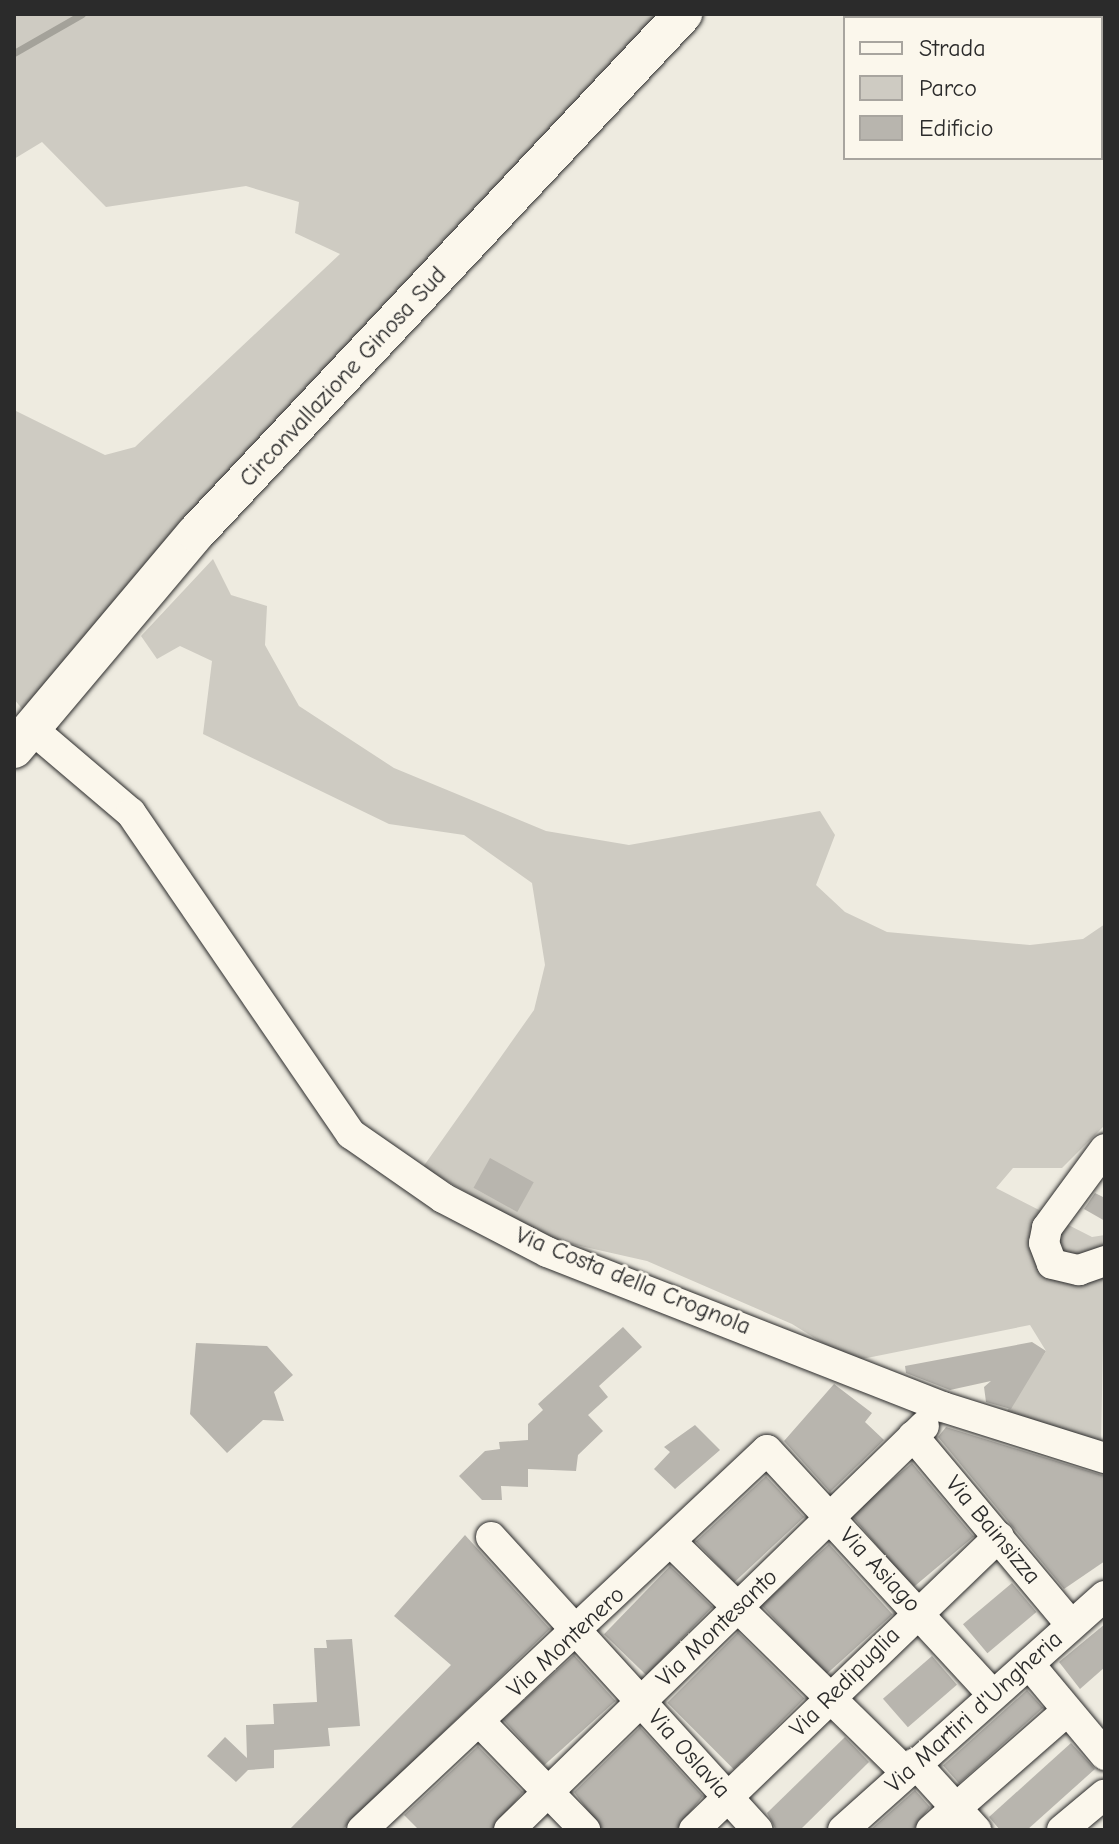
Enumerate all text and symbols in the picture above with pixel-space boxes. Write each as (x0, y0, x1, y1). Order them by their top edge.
legend (843, 16, 1103, 160)
text: Strada (919, 34, 986, 62)
text: Parco (919, 74, 977, 102)
text: Edificio (919, 114, 994, 142)
street label: Circonvallazione Ginosa Sud (234, 261, 452, 493)
street label: Via Costa della Crognola (511, 1221, 755, 1341)
street label: Via Bainsizza (939, 1470, 1047, 1590)
street label: Via Asiago (833, 1521, 927, 1619)
street label: Via Montesanto (650, 1563, 784, 1693)
street label: Via Montenero (501, 1580, 631, 1704)
street label: Via Redipuglia (784, 1621, 906, 1743)
street label: Via Martiri d'Ungheria (880, 1625, 1068, 1799)
street label: Via Oslavia (642, 1704, 736, 1804)

